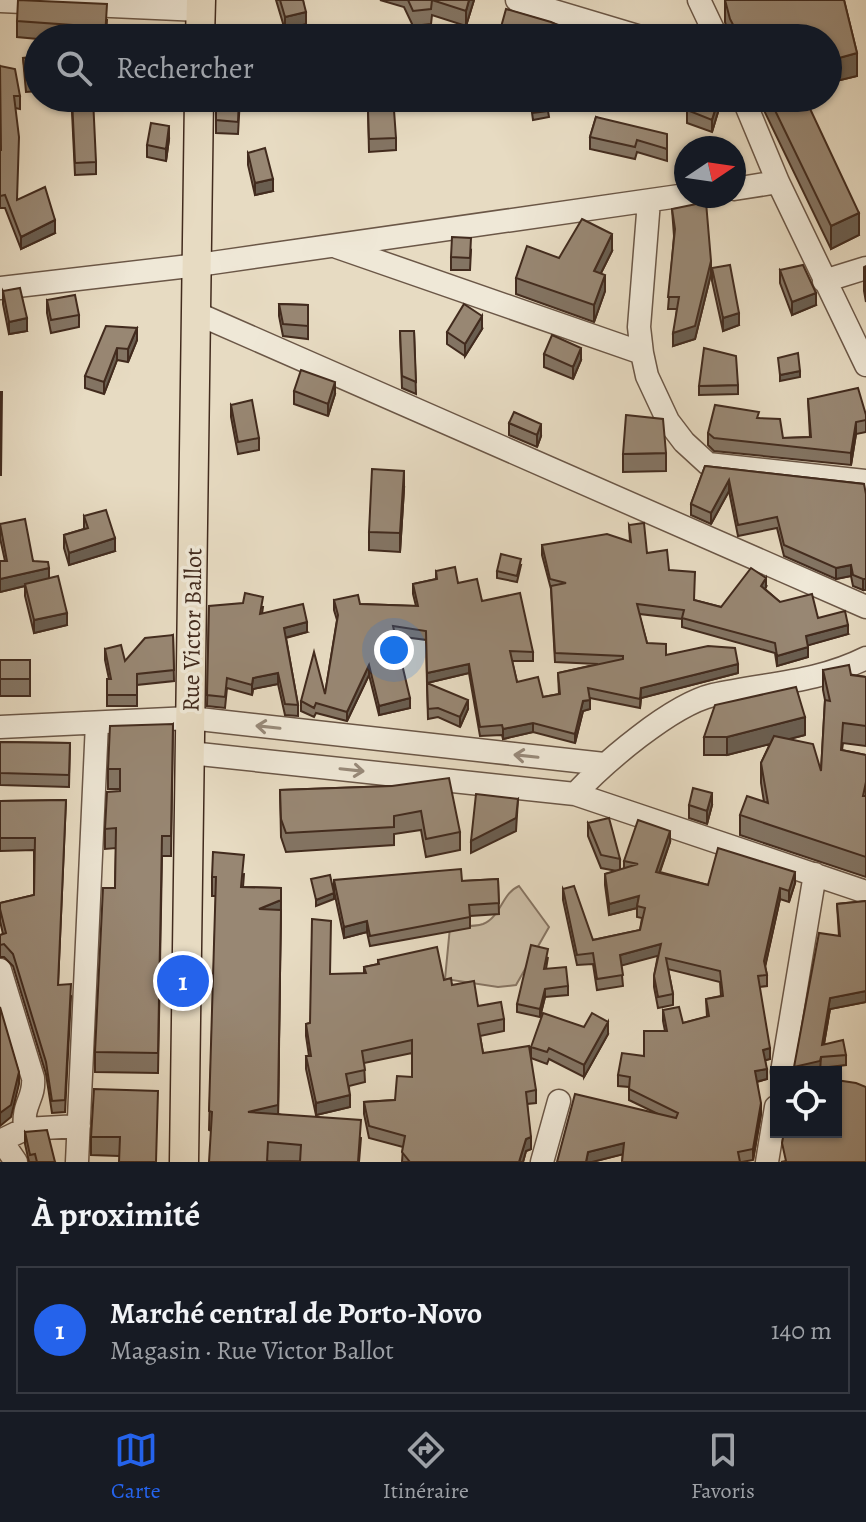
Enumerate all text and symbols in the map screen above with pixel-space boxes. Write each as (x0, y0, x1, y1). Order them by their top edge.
search box (24, 24, 842, 112)
icon: search (52, 46, 96, 90)
text: Rechercher (116, 48, 254, 88)
north arrow (674, 136, 746, 208)
street label: Rue Victor Ballot (175, 548, 209, 712)
your location (374, 630, 414, 670)
one-way arrow (255, 719, 282, 734)
one-way arrow (513, 748, 540, 763)
one-way arrow (338, 763, 364, 778)
pin: 1 (157, 951, 209, 1011)
map controls (770, 1066, 842, 1138)
button: locate (770, 1066, 842, 1138)
text: À proximité (32, 1191, 200, 1238)
text: Marché central de Porto-Novo (110, 1293, 482, 1333)
text: 1 (55, 1313, 65, 1348)
text: 140 m (771, 1313, 832, 1348)
text: Magasin · Rue Victor Ballot (110, 1333, 394, 1368)
tab: Carte (111, 1428, 161, 1506)
tab: Itinéraire (383, 1428, 469, 1506)
tab: Favoris (691, 1428, 755, 1506)

